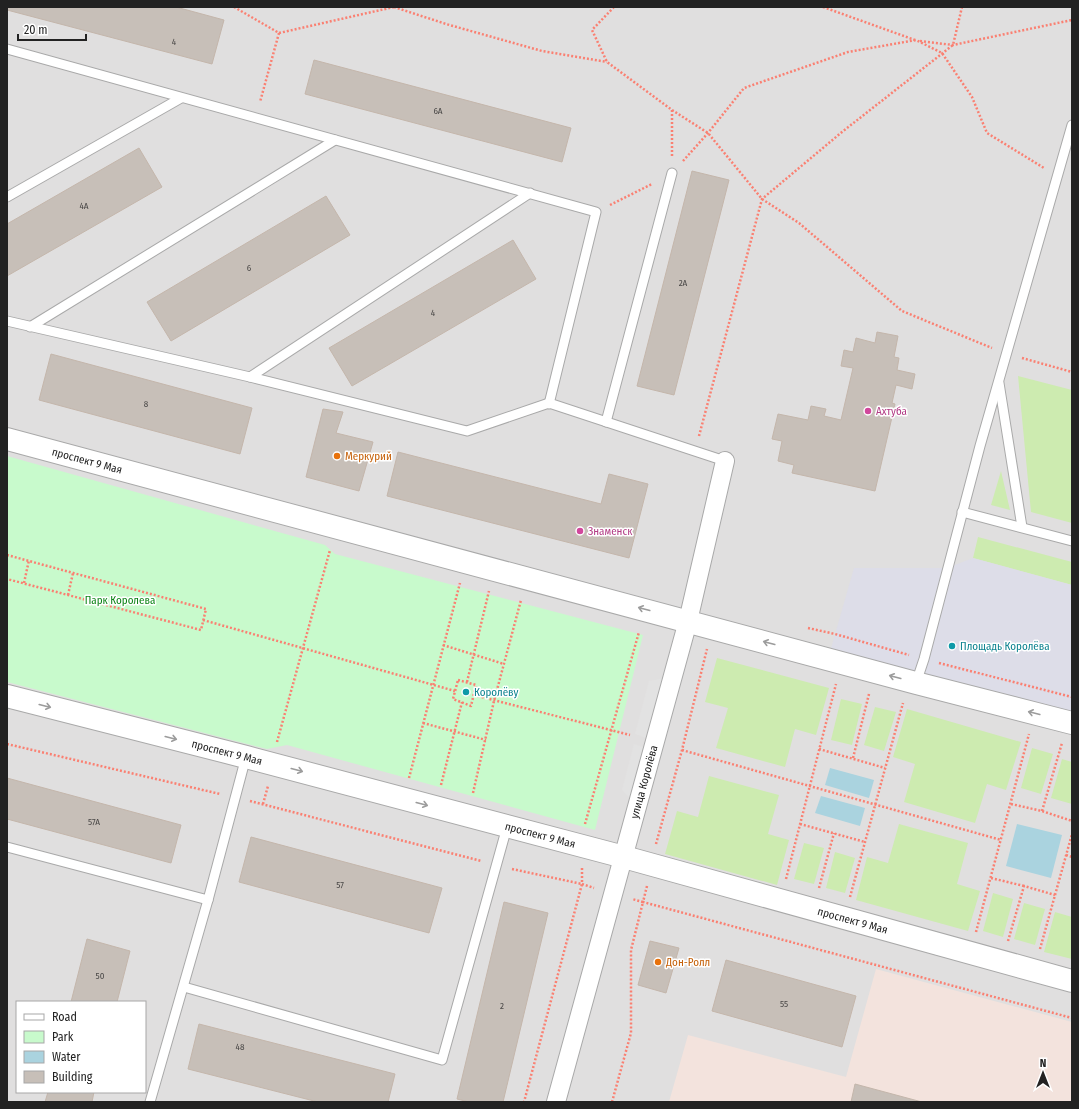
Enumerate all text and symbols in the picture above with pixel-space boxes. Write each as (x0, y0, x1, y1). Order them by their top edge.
scale bar (18, 16, 86, 42)
text: 20 m (24, 23, 48, 37)
house number: 4 (172, 37, 177, 47)
house number: 6А (433, 106, 443, 116)
house number: 4А (79, 201, 89, 211)
house number: 6 (247, 263, 252, 273)
house number: 2А (679, 278, 688, 288)
house number: 4 (431, 308, 436, 318)
house number: 8 (144, 399, 149, 409)
place label: Ахтуба (876, 405, 907, 418)
marker: Ахтуба (863, 406, 873, 416)
street label: проспект 9 Мая (51, 445, 124, 476)
place label: Меркурий (345, 450, 392, 463)
marker: Меркурий (332, 451, 342, 461)
place label: Знаменск (588, 525, 633, 538)
marker: Знаменск (575, 526, 585, 536)
park label: Парк Королева (85, 594, 155, 607)
one-way arrow (637, 605, 650, 613)
one-way arrow (763, 639, 776, 646)
place label: Площадь Королёва (960, 640, 1050, 653)
marker: Площадь Королёва (947, 641, 957, 651)
one-way arrow (889, 673, 902, 680)
place label: Королёву (474, 686, 519, 699)
marker: Королёву (461, 687, 471, 697)
one-way arrow (38, 703, 51, 710)
one-way arrow (1028, 709, 1041, 716)
one-way arrow (164, 735, 177, 742)
street label: проспект 9 Мая (190, 737, 264, 768)
street label: улица Королёва (628, 744, 660, 820)
one-way arrow (290, 767, 303, 774)
one-way arrow (416, 801, 429, 808)
house number: 57А (88, 817, 100, 827)
street label: проспект 9 Мая (504, 819, 577, 850)
house number: 57 (336, 880, 344, 890)
street label: проспект 9 Мая (816, 904, 889, 936)
place label: Дон-Ролл (665, 956, 710, 969)
marker: Дон-Ролл (653, 957, 663, 967)
house number: 50 (96, 971, 105, 981)
house number: 55 (780, 999, 788, 1009)
legend (16, 1001, 146, 1093)
house number: 2 (500, 1001, 504, 1011)
text: Road (52, 1010, 77, 1024)
text: Park (52, 1030, 74, 1044)
house number: 48 (236, 1042, 245, 1052)
text: Water (52, 1050, 81, 1064)
north arrow (1023, 1053, 1063, 1093)
text: N (1040, 1057, 1046, 1070)
text: Building (52, 1070, 93, 1084)

